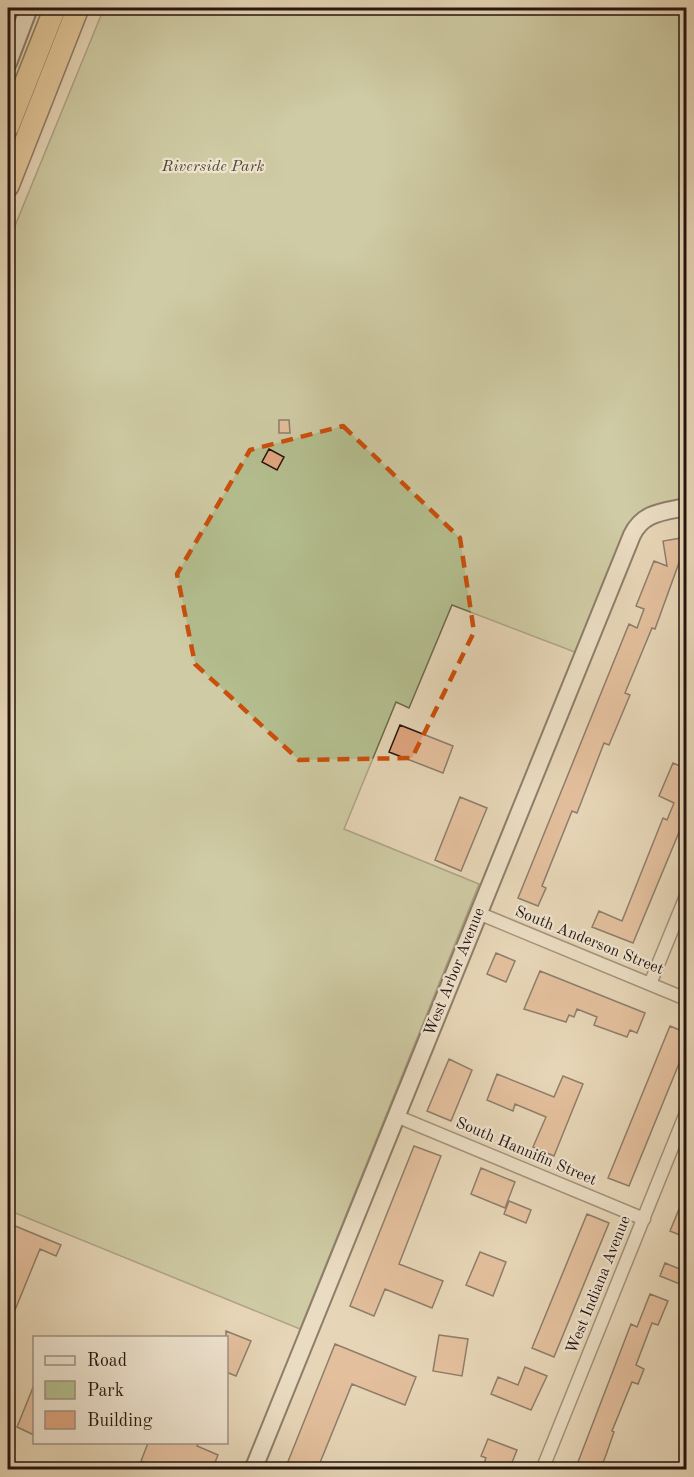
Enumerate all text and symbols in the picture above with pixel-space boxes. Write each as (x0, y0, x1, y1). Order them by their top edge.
park label: Riverside Park (161, 159, 264, 175)
street label: South Anderson Street (512, 904, 666, 978)
street label: West Arbor Avenue (422, 906, 488, 1038)
street label: South Hannifin Street (453, 1115, 599, 1189)
street label: West Indiana Avenue (564, 1214, 634, 1356)
legend (33, 1336, 228, 1444)
text: Road (87, 1352, 127, 1370)
text: Park (87, 1382, 124, 1400)
text: Building (87, 1412, 153, 1430)

